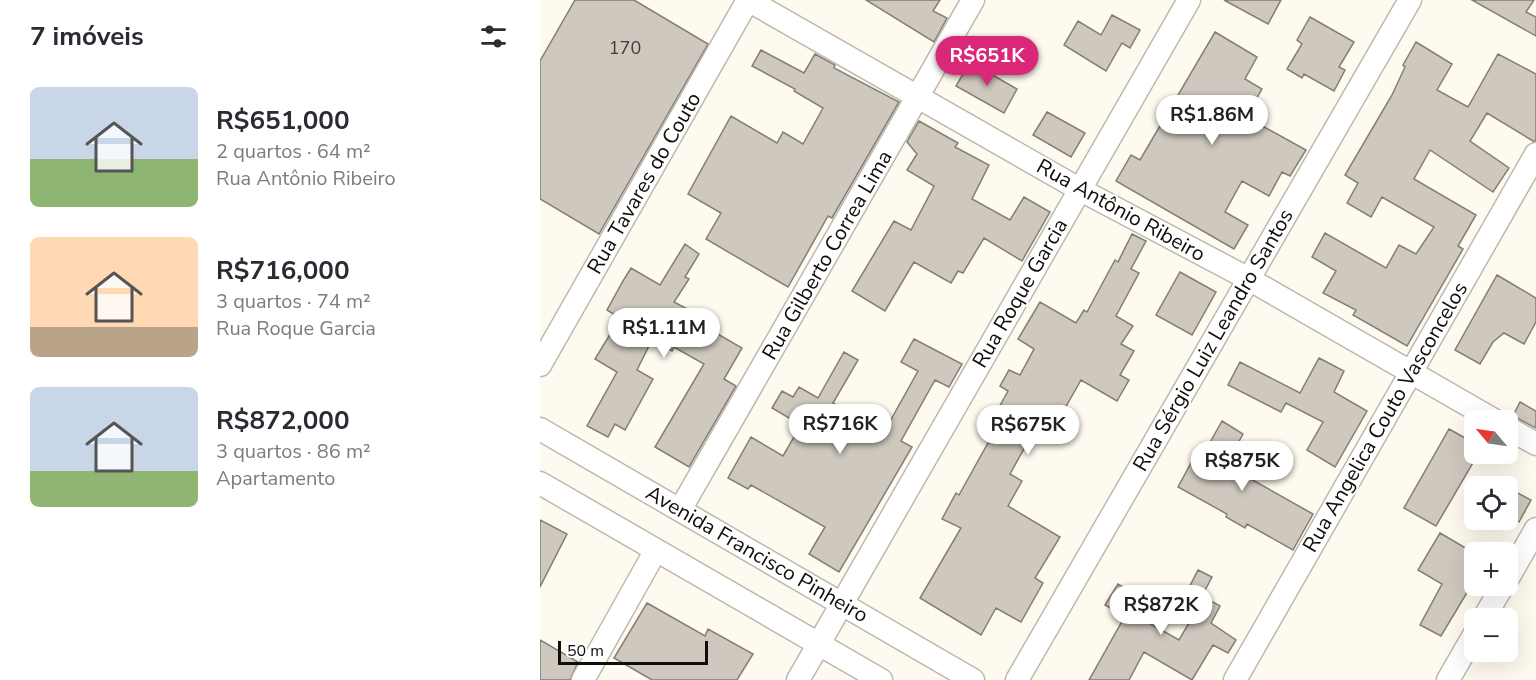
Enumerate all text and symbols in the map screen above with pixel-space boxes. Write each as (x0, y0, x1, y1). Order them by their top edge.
text: 7 imóveis (30, 19, 144, 54)
icon: filters (477, 20, 510, 53)
house number: 170 (609, 36, 641, 60)
pin: R$651K (938, 36, 1036, 87)
text: R$651K (950, 42, 1025, 69)
street label: Rua Tavares do Couto (581, 87, 707, 279)
pin: R$1.86M (1157, 95, 1267, 146)
text: R$1.86M (1170, 101, 1254, 128)
text: R$651,000 (216, 103, 349, 138)
icon: home (78, 111, 150, 183)
text: 2 quartos · 64 m² (216, 138, 371, 165)
street label: Rua Gilberto Correa Lima (755, 145, 899, 365)
street label: Rua Antônio Ribeiro (1032, 152, 1210, 268)
text: Rua Antônio Ribeiro (216, 165, 396, 192)
street label: Rua Sérgio Luiz Leandro Santos (1126, 204, 1300, 476)
street label: Rua Roque Garcia (966, 213, 1074, 373)
text: R$716,000 (216, 253, 349, 288)
icon: home (78, 261, 150, 333)
street label: Rua Angelica Couto Vasconcelos (1296, 277, 1474, 557)
text: 3 quartos · 74 m² (216, 288, 371, 315)
pin: R$1.11M (609, 308, 719, 359)
text: R$1.11M (622, 314, 706, 341)
text: Rua Roque Garcia (216, 315, 376, 342)
text: R$872,000 (216, 403, 349, 438)
pin: R$716K (791, 404, 889, 455)
pin: R$675K (979, 405, 1077, 456)
text: R$716K (803, 410, 878, 437)
north arrow (1464, 410, 1518, 464)
map controls (1464, 410, 1518, 662)
icon: home (78, 411, 150, 483)
text: R$675K (991, 411, 1066, 438)
text: 3 quartos · 86 m² (216, 438, 371, 465)
pin: R$875K (1193, 441, 1291, 492)
text: R$875K (1205, 447, 1280, 474)
text: Apartamento (216, 465, 335, 492)
button: locate (1464, 476, 1518, 530)
street label: Avenida Francisco Pinheiro (641, 479, 873, 629)
button: + (1464, 542, 1518, 596)
pin: R$872K (1112, 585, 1210, 636)
text: R$872K (1124, 591, 1199, 618)
button: − (1464, 608, 1518, 662)
scale bar (558, 638, 708, 666)
text: 50 m (567, 640, 604, 662)

